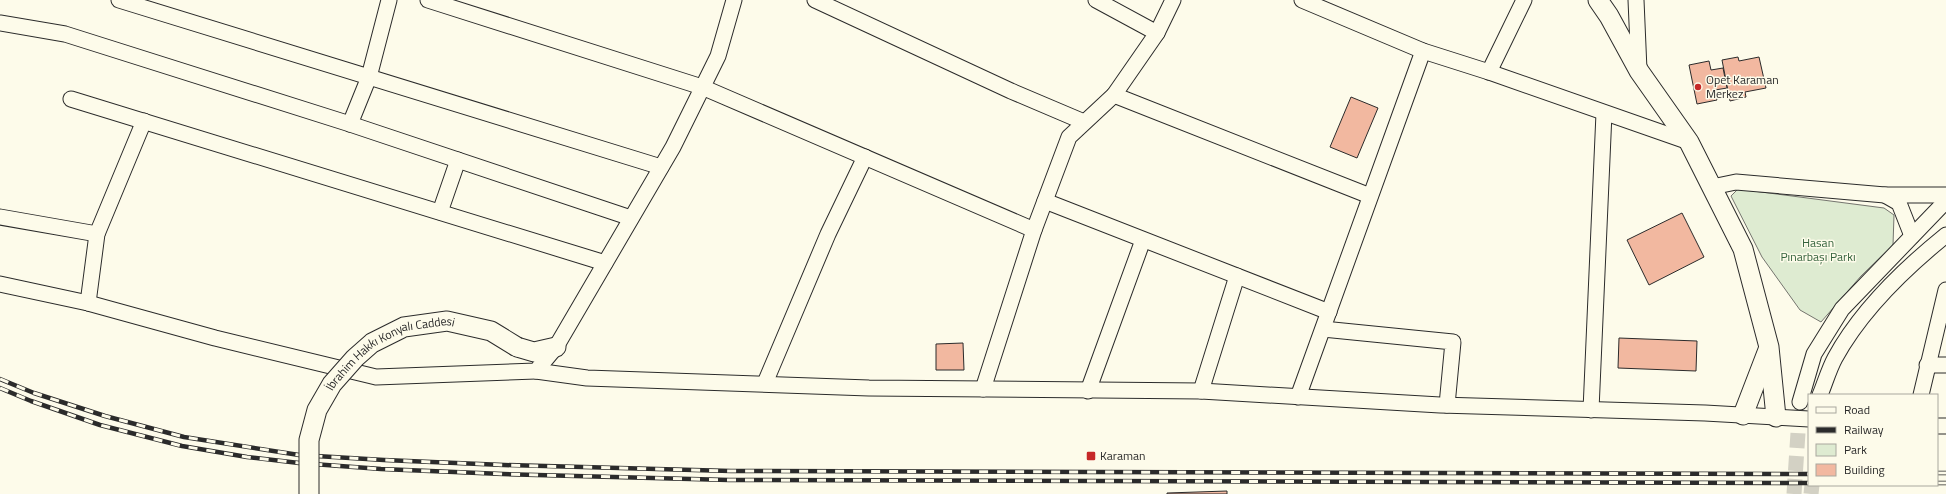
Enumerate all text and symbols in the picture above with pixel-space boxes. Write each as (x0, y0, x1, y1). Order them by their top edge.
place label: Opet Karaman Merkez (1706, 70, 1779, 103)
marker: Opet Karaman Merkez (1693, 82, 1703, 92)
park label: Hasan Pınarbaşı Parkı (1780, 233, 1856, 266)
street label: İbrahim Hakkı Konyalı Caddesi (320, 311, 457, 394)
legend (1808, 394, 1938, 486)
text: Road (1844, 400, 1870, 419)
text: Railway (1844, 420, 1884, 439)
text: Park (1844, 440, 1867, 459)
place label: Karaman (1100, 446, 1146, 465)
marker: Karaman (1085, 450, 1097, 462)
text: Building (1844, 460, 1885, 479)

